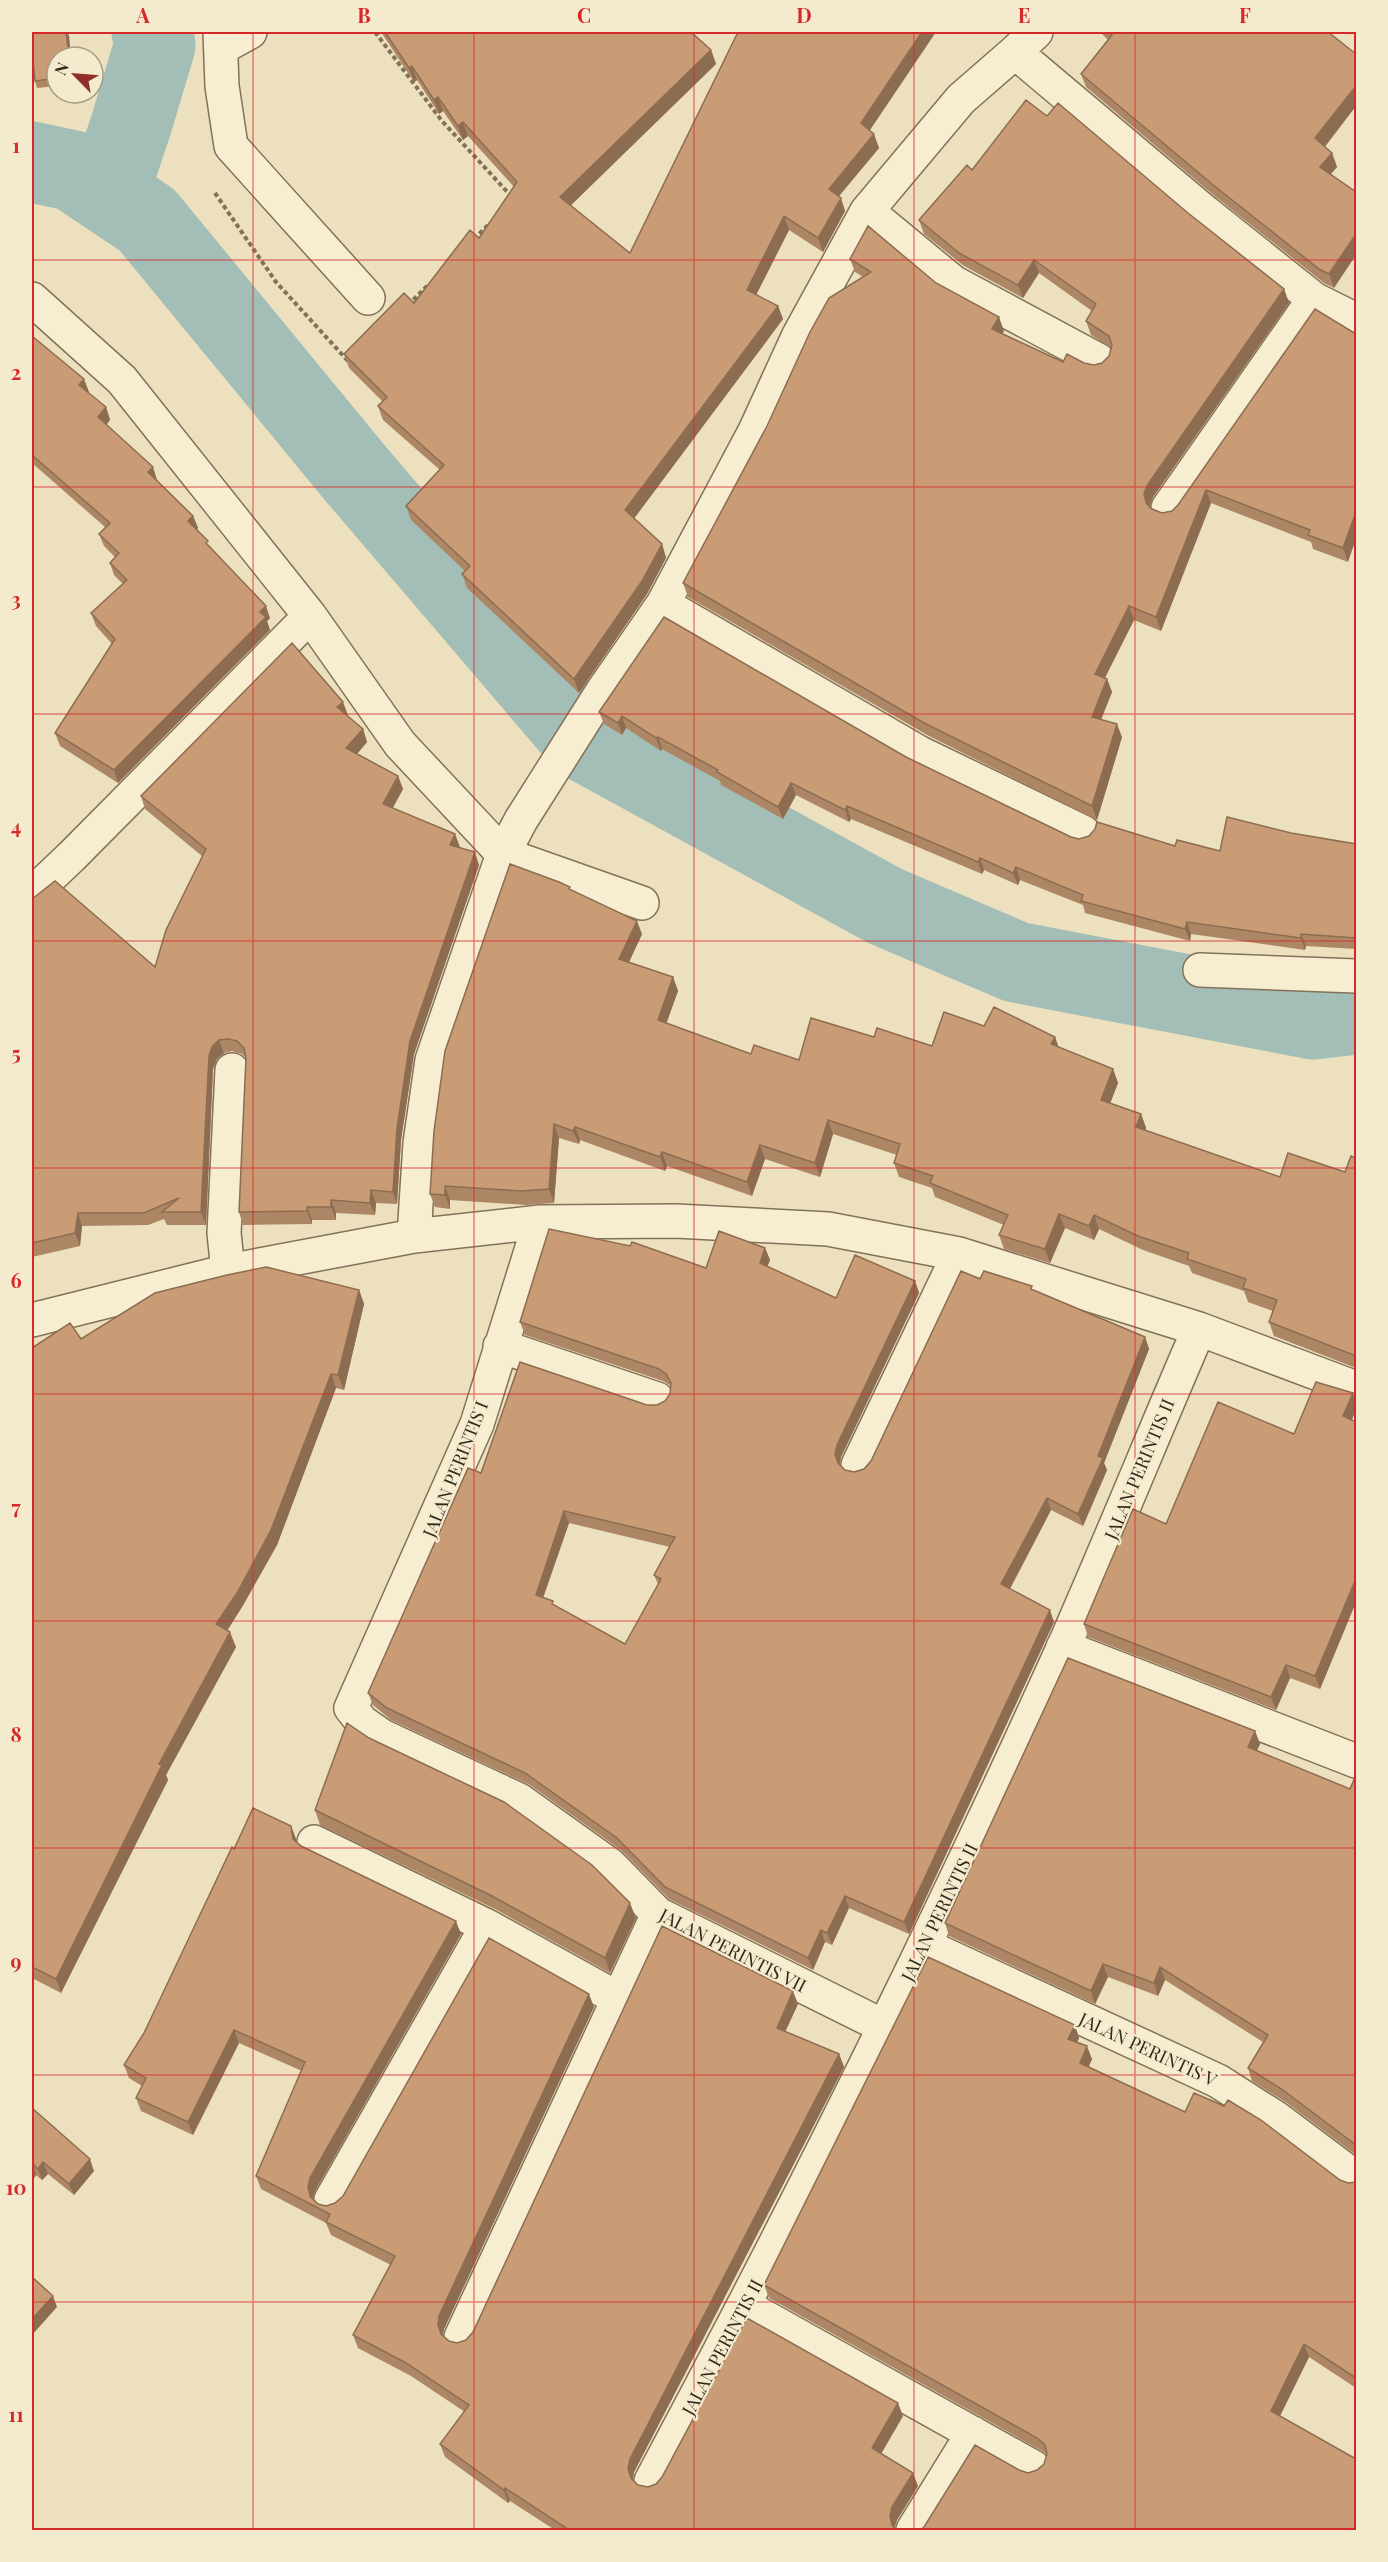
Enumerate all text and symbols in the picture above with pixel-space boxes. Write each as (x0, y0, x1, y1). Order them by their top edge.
text: A (135, 1, 150, 28)
text: B (357, 1, 371, 28)
text: C (577, 1, 591, 28)
text: D (796, 1, 812, 28)
text: E (1018, 1, 1030, 28)
text: F (1239, 1, 1251, 28)
north arrow (45, 45, 105, 105)
text: N (49, 58, 73, 78)
text: 1 (12, 131, 20, 158)
text: 2 (11, 358, 21, 385)
text: 3 (11, 585, 21, 612)
text: 4 (11, 812, 21, 839)
text: 5 (11, 1039, 21, 1066)
text: 6 (10, 1266, 22, 1293)
street label: JALAN PERINTIS II (1098, 1395, 1180, 1544)
street label: JALAN PERINTIS I (416, 1397, 493, 1542)
text: 7 (11, 1493, 21, 1520)
text: 8 (10, 1720, 22, 1747)
street label: JALAN PERINTIS II (895, 1839, 983, 1986)
street label: JALAN PERINTIS VII (655, 1902, 811, 1997)
text: 9 (10, 1947, 22, 1974)
street label: JALAN PERINTIS V (1074, 2006, 1221, 2092)
text: 10 (6, 2173, 26, 2200)
street label: JALAN PERINTIS II (675, 2275, 768, 2420)
text: 11 (8, 2400, 24, 2427)

